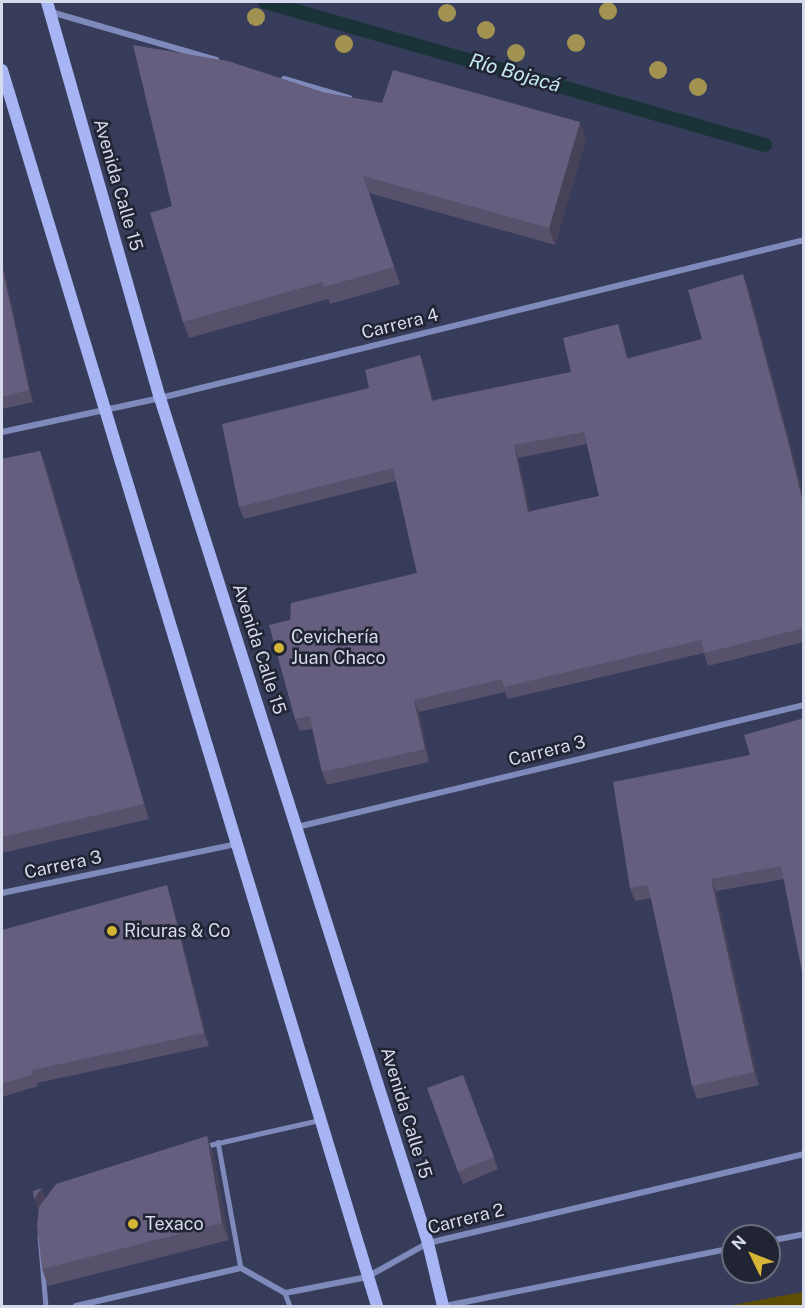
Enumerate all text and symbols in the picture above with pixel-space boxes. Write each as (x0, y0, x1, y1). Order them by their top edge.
water label: Río Bojacá (466, 48, 564, 98)
street label: Avenida Calle 15 (89, 116, 147, 254)
street label: Carrera 4 (359, 304, 441, 344)
street label: Avenida Calle 15 (228, 581, 290, 717)
place label: Cevichería Juan Chaco (291, 627, 386, 670)
marker: Cevichería Juan Chaco (272, 641, 286, 655)
street label: Carrera 3 (506, 731, 588, 771)
street label: Carrera 3 (22, 846, 104, 884)
place label: Ricuras & Co (124, 920, 231, 942)
marker: Ricuras & Co (105, 924, 119, 938)
street label: Avenida Calle 15 (376, 1045, 436, 1181)
street label: Carrera 2 (425, 1199, 507, 1239)
place label: Texaco (145, 1213, 204, 1235)
marker: Texaco (126, 1217, 140, 1231)
north arrow (721, 1224, 781, 1284)
text: N (728, 1232, 750, 1254)

